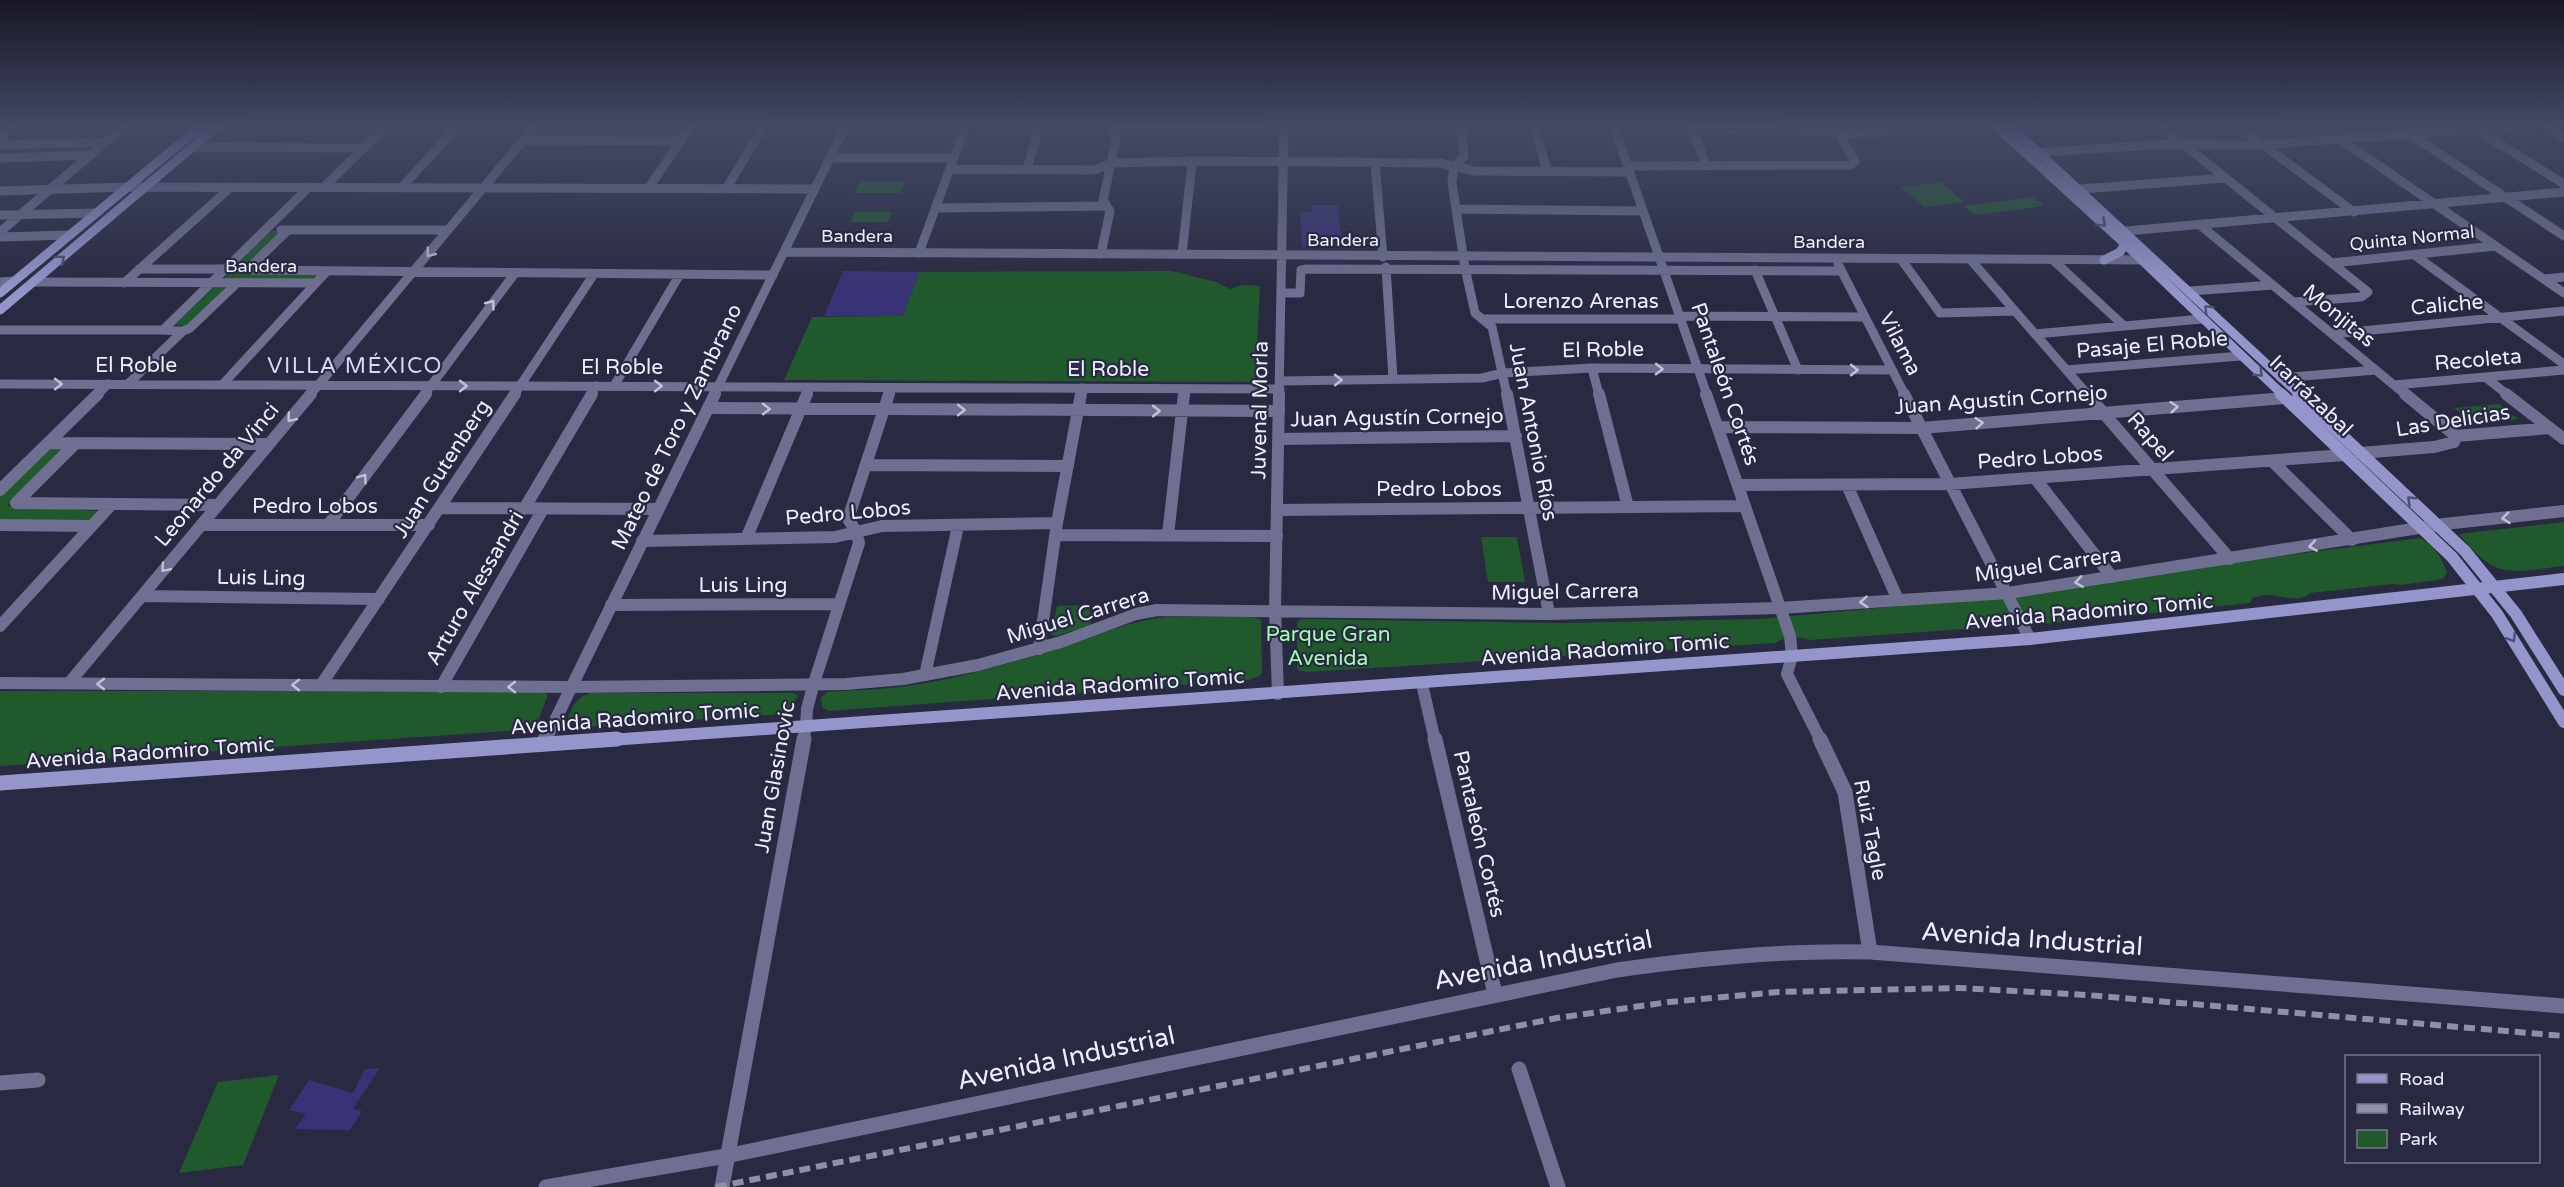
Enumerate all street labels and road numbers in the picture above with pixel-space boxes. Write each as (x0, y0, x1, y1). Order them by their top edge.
street label: Quinta Normal (2348, 221, 2476, 255)
street label: Bandera (821, 225, 893, 247)
street label: Bandera (1307, 229, 1379, 251)
street label: Bandera (1793, 231, 1865, 253)
street label: Bandera (225, 255, 297, 277)
street label: Monjitas (2298, 279, 2380, 353)
street label: Lorenzo Arenas (1503, 289, 1659, 314)
street label: Caliche (2410, 289, 2484, 321)
street label: Pantaleón Cortés (1685, 299, 1765, 469)
street label: Mateo de Toro y Zambrano (606, 300, 748, 554)
street label: Vilama (1873, 308, 1927, 380)
street label: Pasaje El Roble (2075, 326, 2229, 364)
street label: El Roble (1562, 337, 1644, 363)
street label: Juvenal Morla (1246, 341, 1274, 479)
street label: Juan Antonio Ríos (1503, 341, 1563, 523)
street label: Recoleta (2433, 344, 2523, 376)
street label: Irarrázabal (2264, 350, 2358, 442)
street label: El Roble (95, 353, 177, 378)
street label: El Roble (581, 355, 663, 380)
street label: El Roble (1067, 357, 1149, 382)
street label: Juan Agustín Cornejo (1894, 380, 2108, 420)
street label: Juan Gutenberg (388, 395, 496, 543)
street label: Leonardo da Vinci (150, 398, 284, 552)
street label: Las Delicias (2394, 400, 2512, 442)
street label: Juan Agustín Cornejo (1290, 404, 1504, 432)
street label: Rapel (2122, 407, 2178, 467)
street label: Pedro Lobos (1976, 441, 2104, 475)
street label: Pedro Lobos (1376, 477, 1502, 502)
street label: Pedro Lobos (252, 494, 378, 519)
street label: Pedro Lobos (784, 495, 912, 531)
street label: Arturo Alessandri (421, 506, 529, 670)
street label: Miguel Carrera (1973, 542, 2123, 588)
street label: Luis Ling (216, 565, 306, 591)
street label: Luis Ling (698, 573, 788, 598)
street label: Miguel Carrera (1491, 578, 1639, 606)
street label: Miguel Carrera (1004, 582, 1152, 650)
street label: Avenida Radomiro Tomic (1964, 589, 2214, 635)
street label: Avenida Radomiro Tomic (1480, 629, 1730, 671)
street label: Avenida Radomiro Tomic (995, 664, 1245, 706)
street label: Avenida Radomiro Tomic (510, 698, 760, 740)
street label: Juan Glasinovic (749, 699, 801, 855)
street label: Avenida Radomiro Tomic (25, 732, 275, 774)
street label: Pantaleón Cortés (1448, 748, 1510, 920)
street label: Ruiz Tagle (1848, 777, 1892, 883)
street label: Avenida Industrial (1920, 916, 2144, 962)
street label: Avenida Industrial (1431, 924, 1655, 996)
street label: Avenida Industrial (954, 1020, 1178, 1096)

